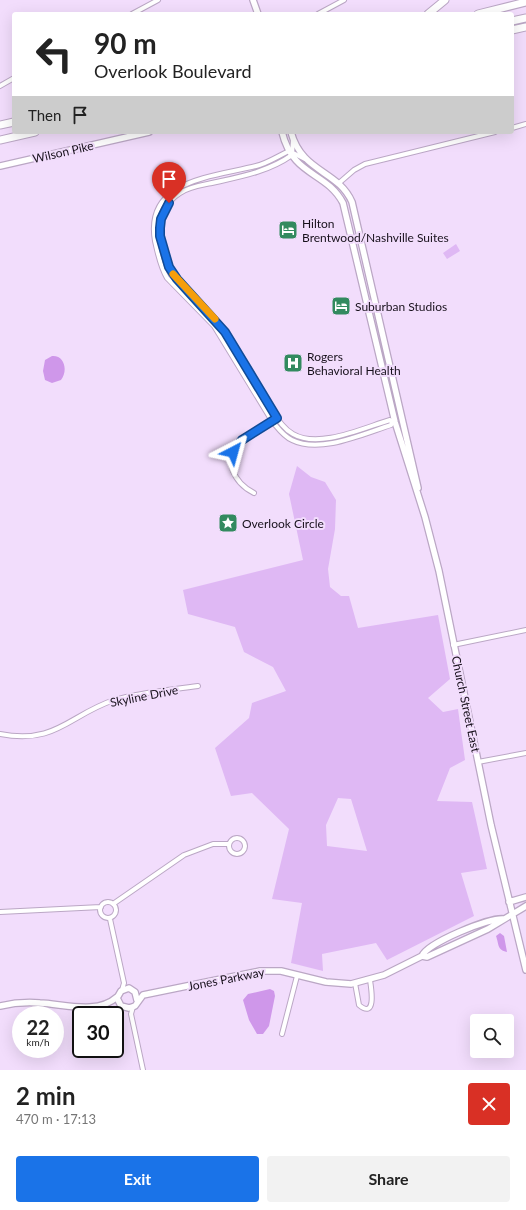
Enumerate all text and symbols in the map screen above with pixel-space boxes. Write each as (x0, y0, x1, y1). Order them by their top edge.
text: 90 m (94, 26, 157, 60)
icon: left (28, 28, 80, 80)
text: Overlook Boulevard (94, 60, 252, 82)
icon: arrive (69, 104, 91, 126)
text: Then (28, 106, 61, 124)
street label: Wilson Pike (31, 138, 95, 166)
pin (152, 162, 186, 203)
icon: arrive (158, 168, 180, 190)
place label: Hilton Brentwood/Nashville Suites (302, 216, 449, 245)
hotel icon: Hilton Brentwood/Nashville Suites (277, 219, 299, 241)
hotel icon: Suburban Studios (330, 295, 352, 317)
place label: Suburban Studios (355, 299, 447, 314)
place label: Rogers Behavioral Health (307, 349, 401, 378)
hospital icon: Rogers Behavioral Health (282, 352, 304, 374)
position arrow (212, 431, 254, 473)
place icon: Overlook Circle (217, 512, 239, 534)
place label: Overlook Circle (242, 516, 324, 531)
street label: Church Street East (448, 655, 484, 754)
street label: Skyline Drive (109, 682, 179, 710)
street label: Jones Parkway (186, 964, 266, 994)
speed limit sign: 30 (72, 1006, 124, 1058)
map controls (470, 1014, 514, 1058)
button: search (470, 1014, 514, 1058)
text: 22 (26, 1015, 50, 1039)
text: km/h (26, 1036, 50, 1048)
text: 2 min (16, 1081, 76, 1110)
button: close (468, 1083, 510, 1125)
text: 470 m · 17:13 (16, 1111, 96, 1127)
button: Exit (16, 1156, 259, 1202)
button: Share (267, 1156, 510, 1202)

